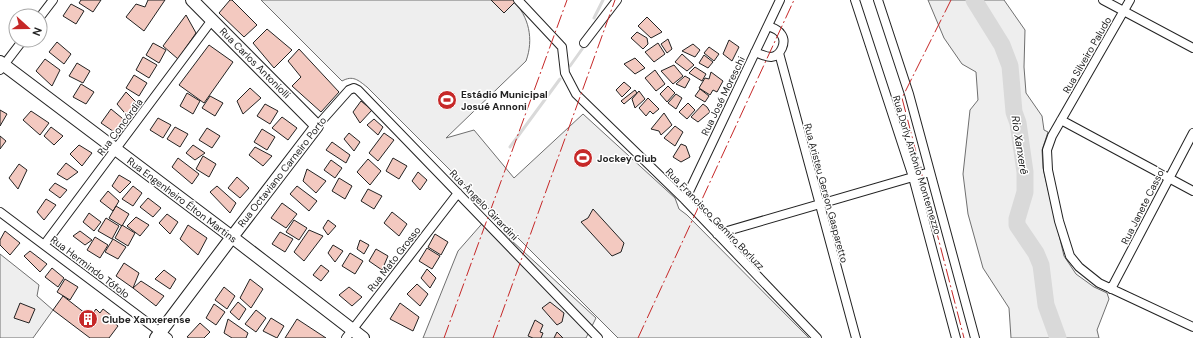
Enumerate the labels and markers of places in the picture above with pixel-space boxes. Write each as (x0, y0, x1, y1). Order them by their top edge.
place label: Estádio Municipal Josué Annoni (461, 88, 548, 113)
sports icon: Estádio Municipal Josué Annoni (436, 89, 458, 111)
sports icon: Jockey Club (572, 147, 594, 169)
place label: Jockey Club (597, 152, 657, 165)
building icon: Clube Xanxerense (77, 308, 99, 330)
place label: Clube Xanxerense (102, 313, 191, 326)

